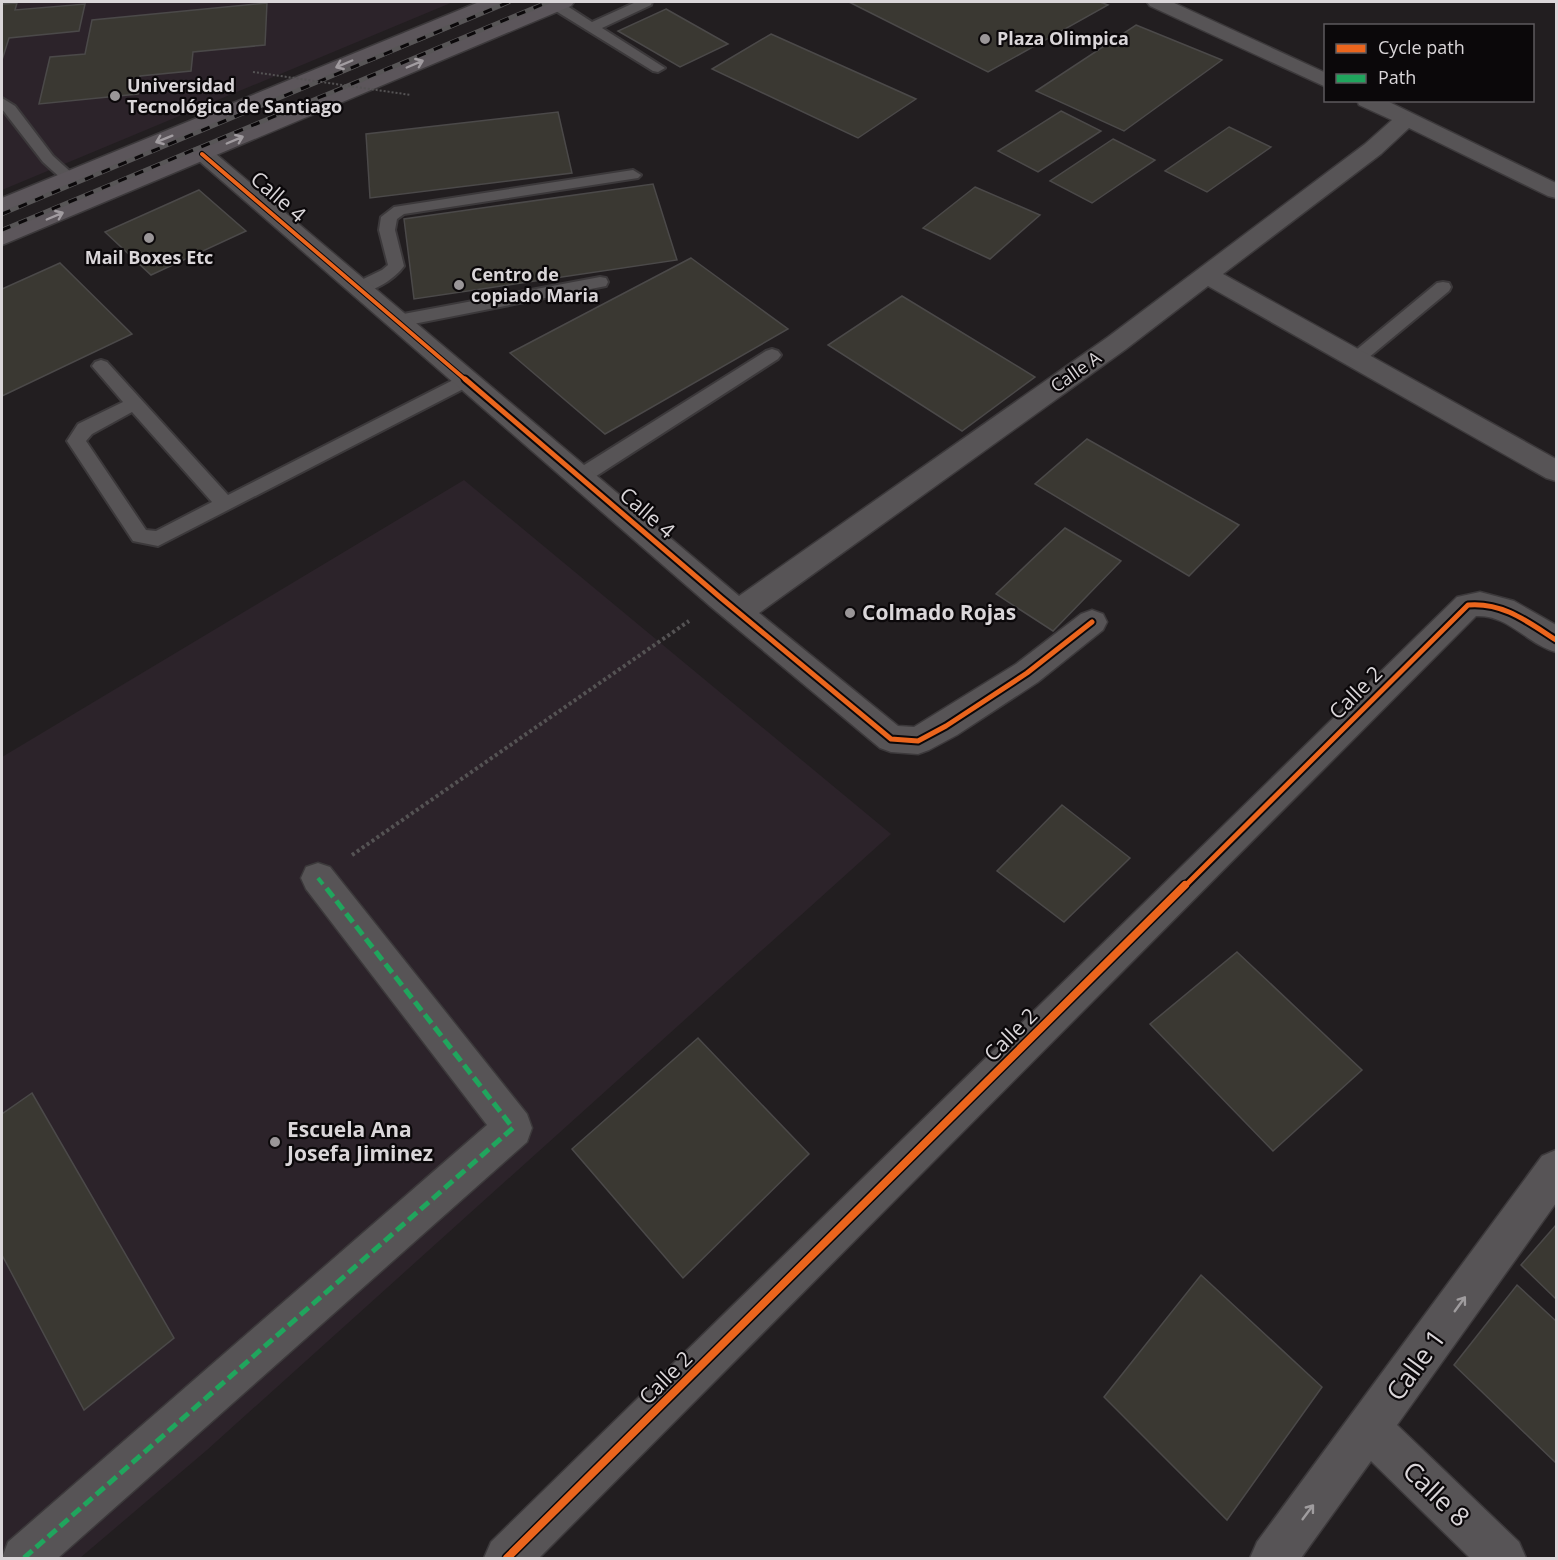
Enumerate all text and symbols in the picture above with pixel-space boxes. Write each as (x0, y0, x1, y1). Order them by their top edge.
legend (1324, 24, 1534, 102)
place label: Plaza Olimpica (997, 26, 1129, 50)
marker: Plaza Olimpica (978, 32, 992, 46)
text: Cycle path (1378, 35, 1465, 59)
one-way arrow (405, 58, 423, 69)
one-way arrow (335, 59, 354, 70)
text: Path (1378, 65, 1416, 89)
place label: Universidad Tecnológica de Santiago (127, 73, 342, 118)
marker: Universidad Tecnológica de Santiago (108, 89, 122, 103)
one-way arrow (155, 134, 174, 145)
one-way arrow (225, 134, 244, 145)
street label: Calle 4 (245, 164, 312, 228)
one-way arrow (46, 210, 64, 221)
marker: Mail Boxes Etc (142, 231, 156, 245)
place label: Mail Boxes Etc (85, 245, 213, 269)
place label: Centro de copiado Maria (471, 262, 599, 307)
marker: Centro de copiado Maria (452, 278, 466, 292)
street label: Calle A (1045, 345, 1106, 397)
street label: Calle 4 (614, 480, 681, 544)
place label: Colmado Rojas (862, 598, 1016, 626)
marker: Colmado Rojas (843, 606, 857, 620)
street label: Calle 2 (1322, 659, 1388, 725)
street label: Calle 2 (977, 1001, 1043, 1067)
place label: Escuela Ana Josefa Jiminez (285, 1115, 433, 1167)
marker: Escuela Ana Josefa Jiminez (268, 1135, 282, 1149)
one-way arrow (1454, 1296, 1466, 1312)
street label: Calle 1 (1377, 1321, 1453, 1407)
street label: Calle 2 (632, 1344, 698, 1410)
street label: Calle 8 (1395, 1452, 1478, 1534)
one-way arrow (1301, 1504, 1314, 1520)

